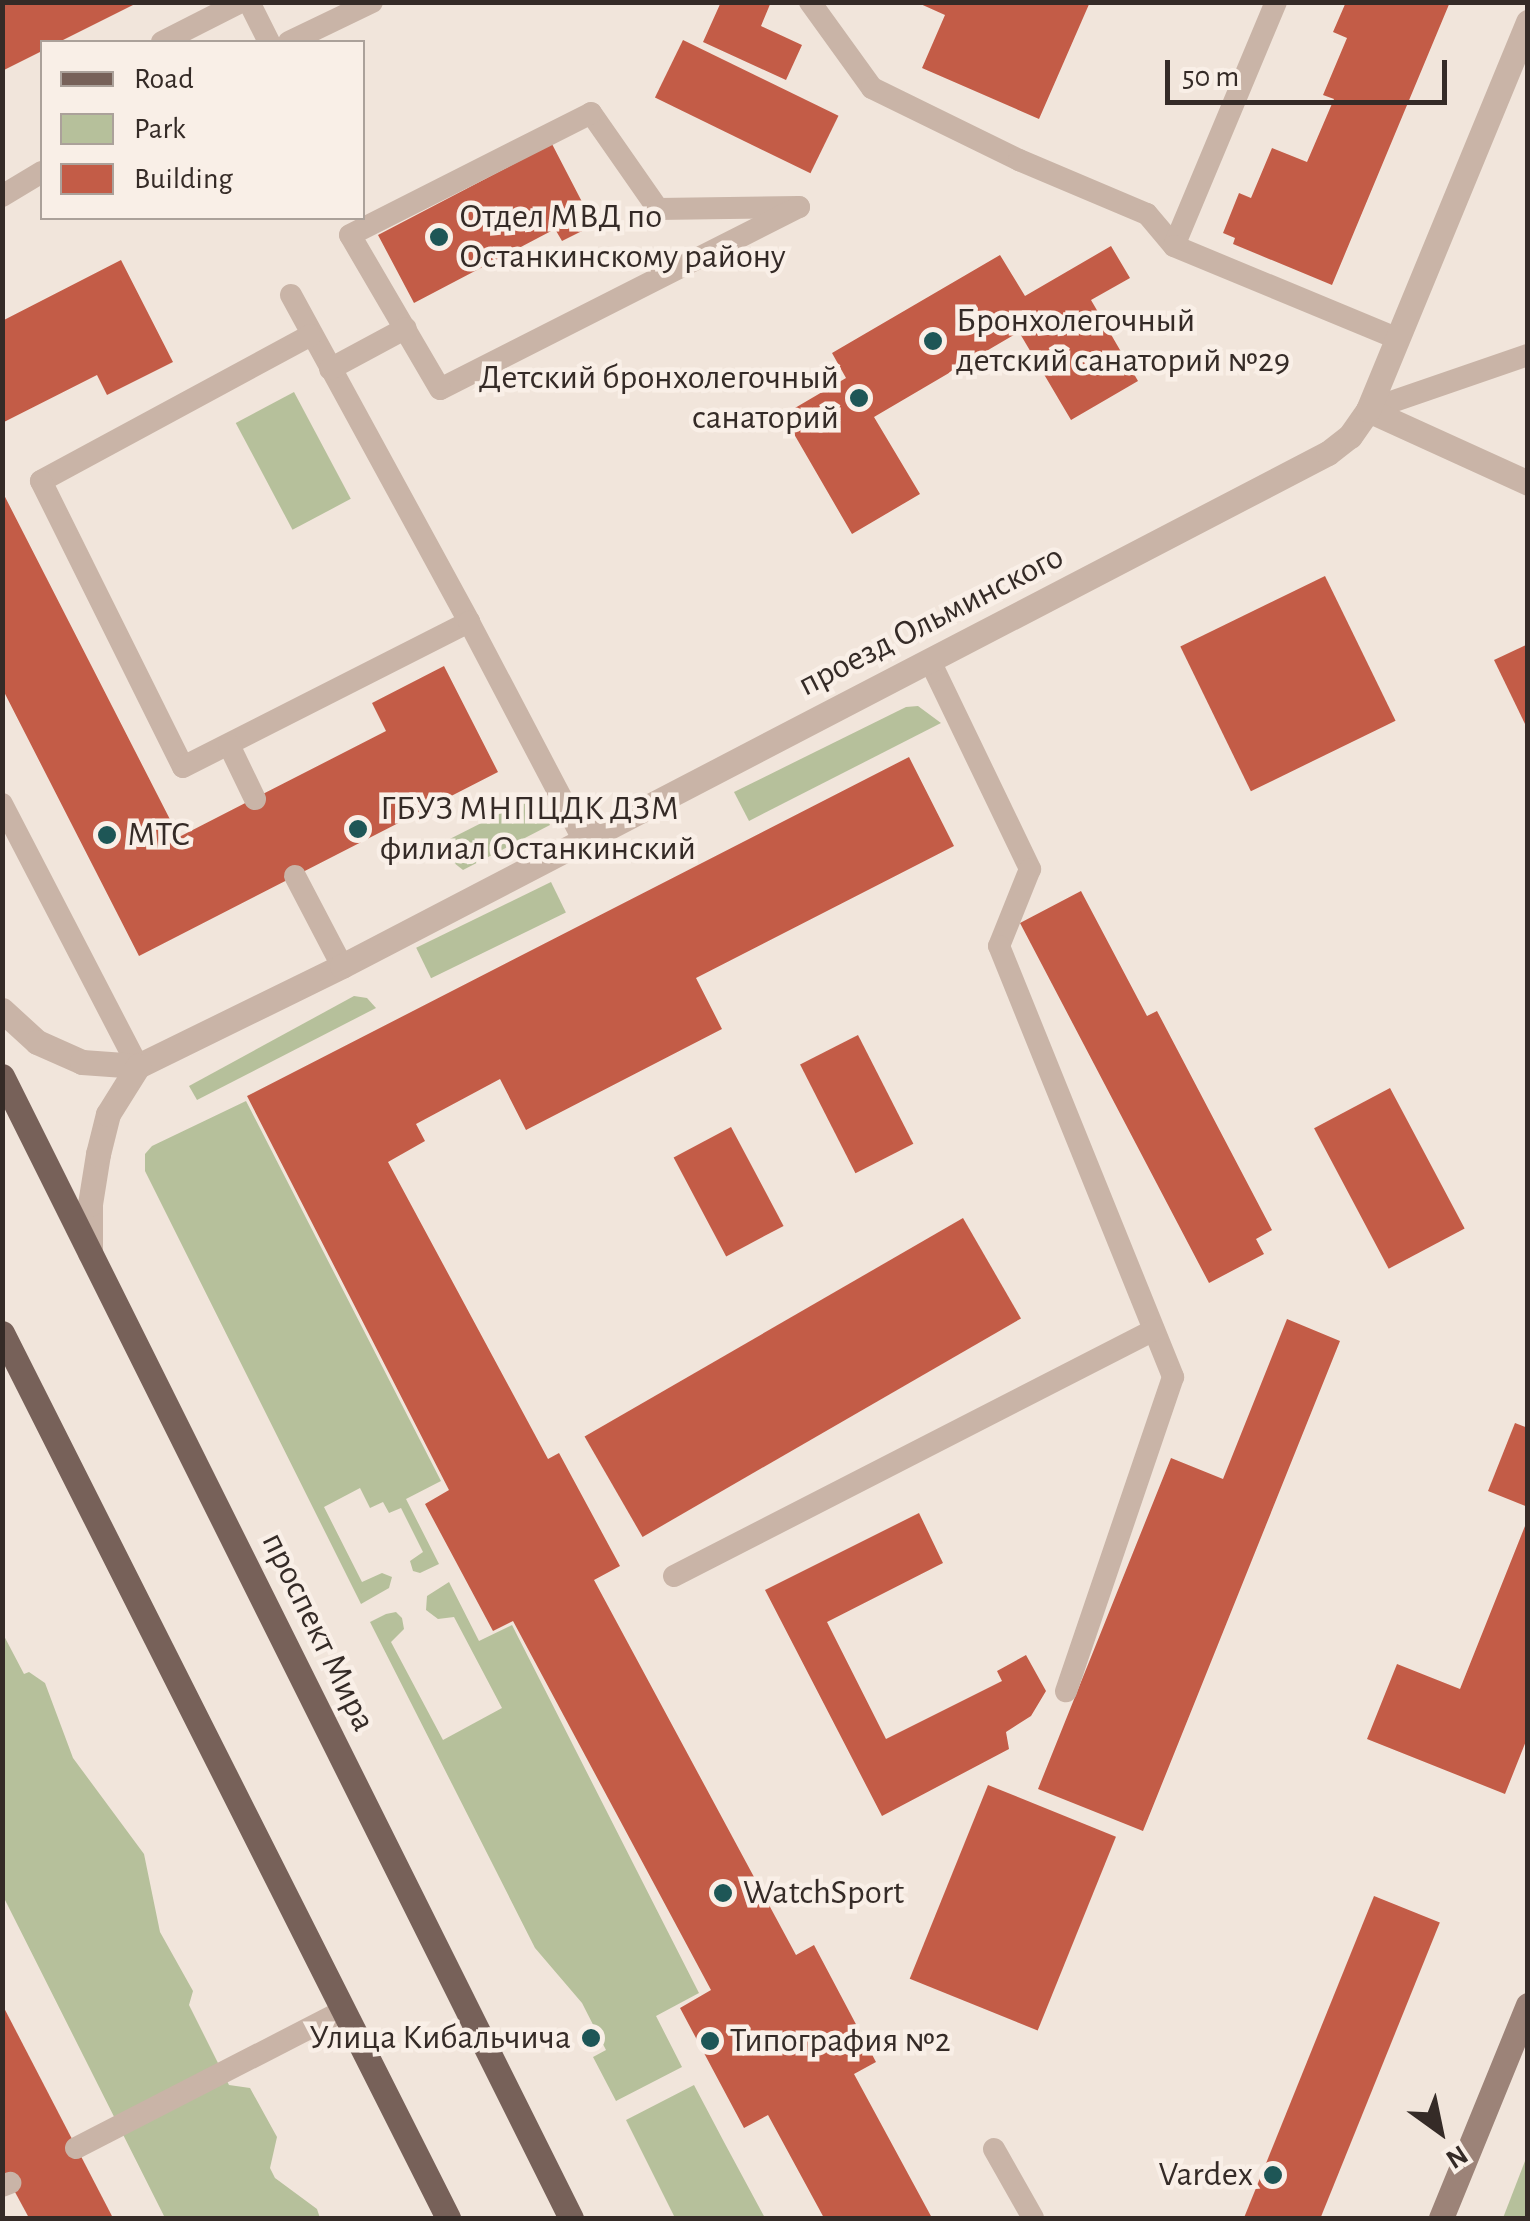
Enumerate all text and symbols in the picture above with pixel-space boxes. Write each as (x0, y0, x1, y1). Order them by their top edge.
legend (40, 40, 365, 220)
scale bar (1170, 40, 1452, 102)
text: 50 m (1182, 62, 1239, 92)
text: Road (134, 64, 194, 94)
text: Park (134, 114, 186, 144)
text: Building (134, 164, 233, 194)
place label: Отдел МВД по Останкинскому району (459, 196, 786, 278)
marker: Отдел МВД по Останкинскому району (428, 226, 450, 248)
place label: Бронхолегочный детский санаторий №29 (956, 300, 1290, 382)
marker: Бронхолегочный детский санаторий №29 (920, 328, 946, 354)
place label: Детский бронхолегочный санаторий (479, 357, 839, 439)
marker: Детский бронхолегочный санаторий (848, 387, 870, 409)
street label: проезд Ольминского (791, 536, 1071, 706)
place label: ГБУЗ МНПЦДК ДЗМ филиал Останкинский (380, 788, 696, 870)
place label: МТС (127, 814, 190, 856)
marker: ГБУЗ МНПЦДК ДЗМ филиал Останкинский (345, 816, 371, 842)
marker: МТС (96, 824, 118, 846)
street label: проспект Мира (252, 1526, 384, 1738)
place label: WatchSport (743, 1872, 904, 1914)
marker: WatchSport (712, 1882, 734, 1904)
place label: Улица Кибальчича (309, 2017, 571, 2059)
place label: Типография №2 (730, 2020, 951, 2062)
marker: Улица Кибальчича (580, 2027, 602, 2049)
marker: Типография №2 (699, 2030, 721, 2052)
north arrow (1390, 2081, 1490, 2181)
text: N (1441, 2139, 1472, 2173)
place label: Vardex (1159, 2154, 1253, 2196)
marker: Vardex (1262, 2164, 1284, 2186)

